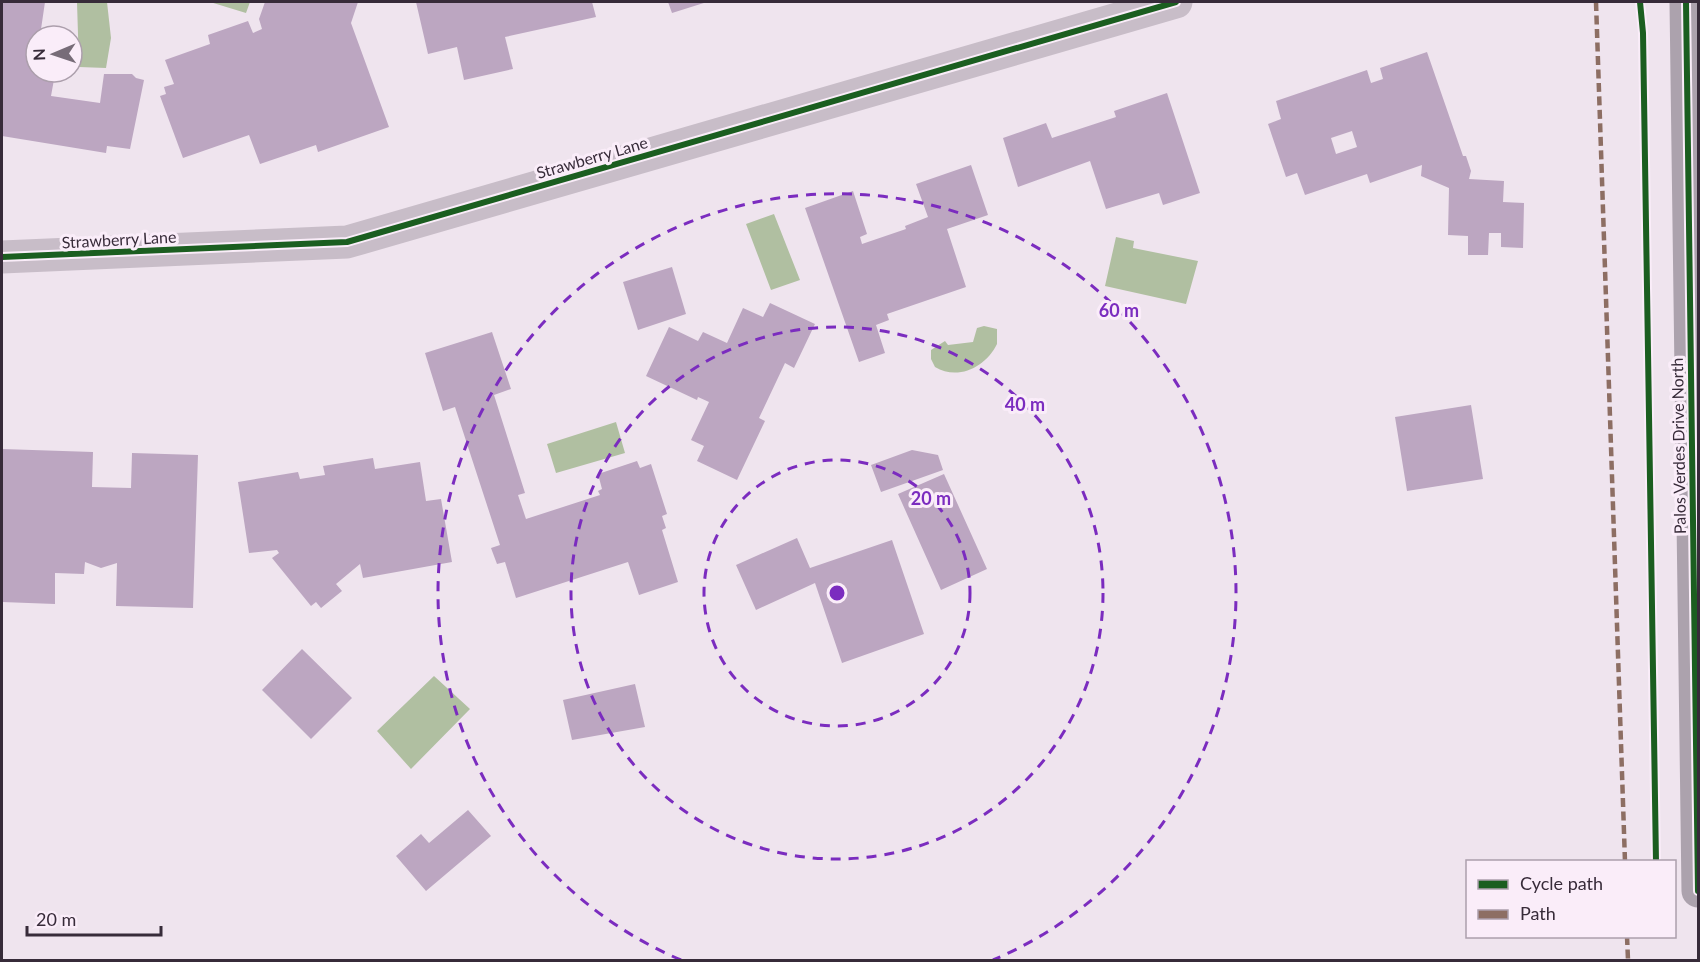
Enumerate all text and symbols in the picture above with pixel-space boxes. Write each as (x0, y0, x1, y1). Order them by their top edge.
north arrow (24, 24, 84, 84)
text: N (29, 48, 48, 61)
street label: Strawberry Lane (534, 132, 650, 182)
street label: Strawberry Lane (61, 227, 177, 251)
text: 60 m (1099, 299, 1139, 321)
street label: Palos Verdes Drive North (1667, 358, 1689, 534)
text: 40 m (1005, 393, 1045, 415)
text: 20 m (911, 487, 951, 509)
centre of rings (827, 583, 847, 603)
legend (1466, 860, 1676, 938)
text: Cycle path (1520, 872, 1603, 894)
scale bar (27, 899, 160, 937)
text: Path (1520, 902, 1556, 924)
text: 20 m (36, 908, 76, 930)

